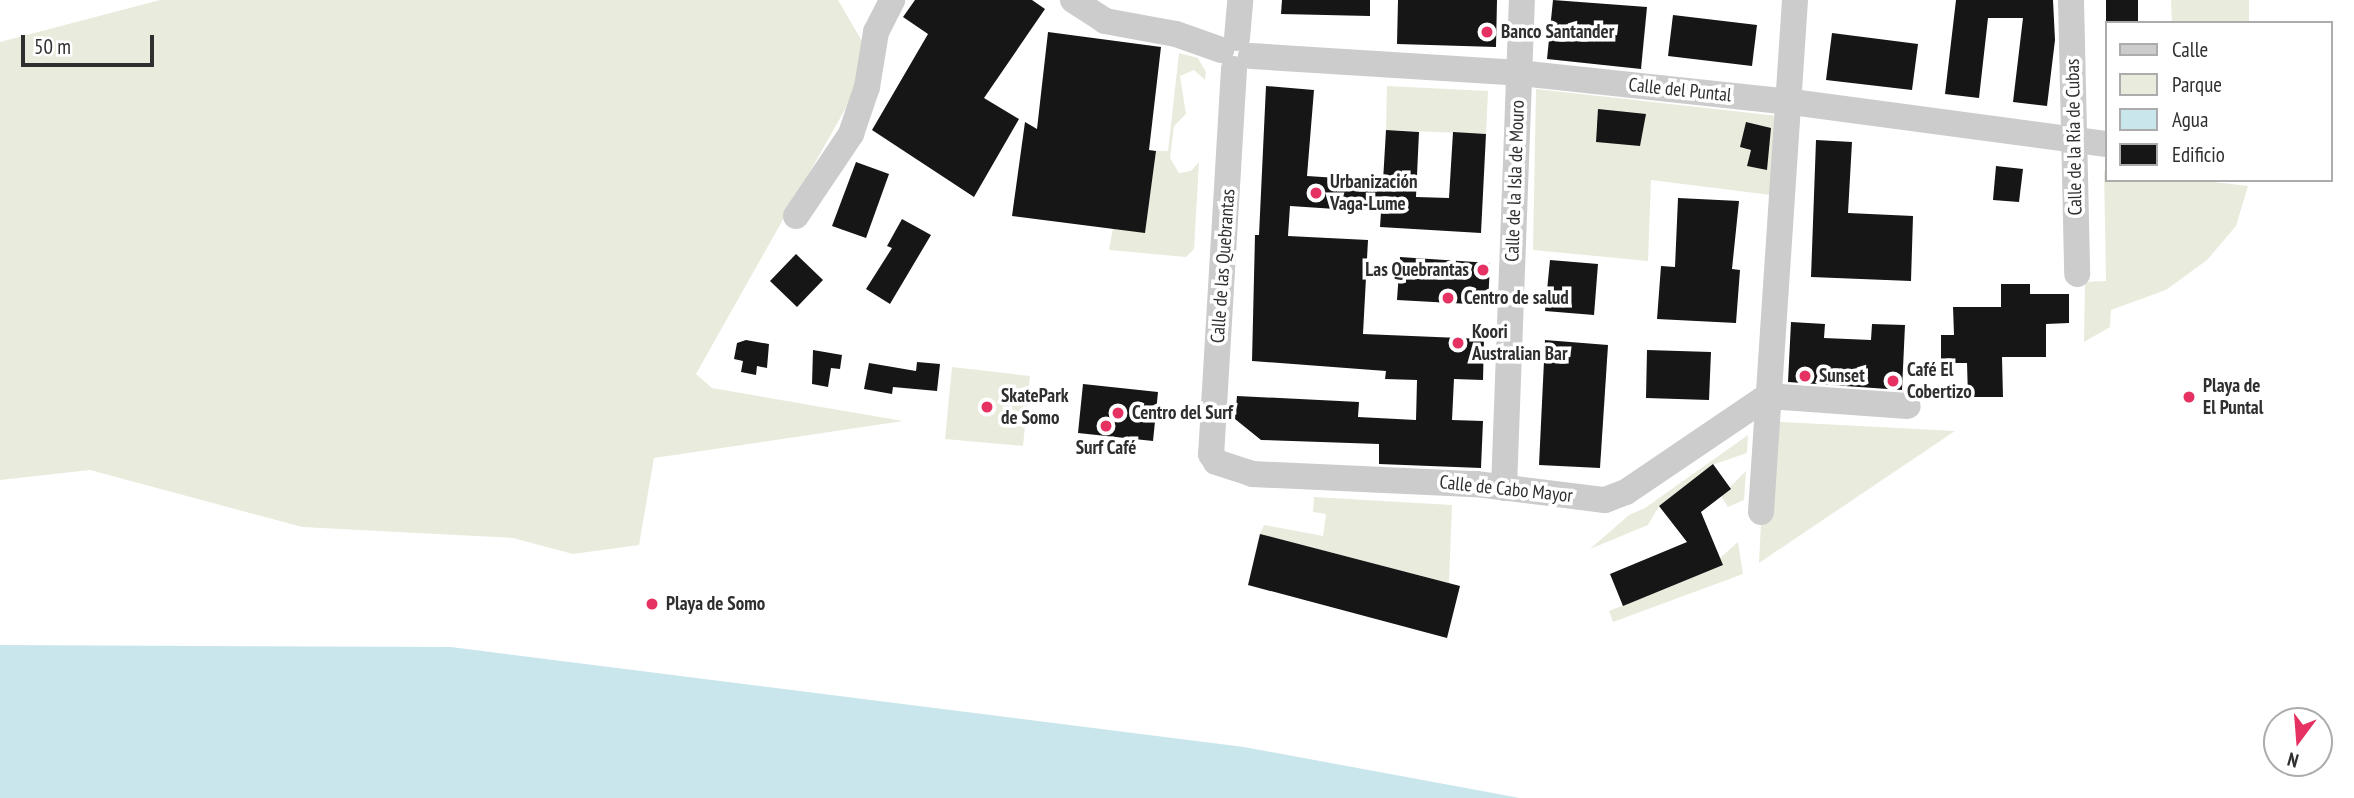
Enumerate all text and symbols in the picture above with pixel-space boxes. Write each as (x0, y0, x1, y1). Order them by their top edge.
scale bar (24, 21, 158, 65)
place label: Banco Santander (1501, 21, 1614, 43)
legend (2106, 21, 2333, 182)
marker: Banco Santander (1479, 24, 1495, 40)
text: 50 m (34, 33, 71, 60)
text: Calle (2172, 36, 2208, 63)
street label: Calle de la Ría de Cubas (2061, 58, 2087, 216)
text: Parque (2172, 71, 2222, 98)
street label: Calle del Puntal (1627, 73, 1733, 107)
street label: Calle de la Isla de Mouro (1501, 100, 1529, 262)
text: Agua (2172, 106, 2208, 133)
text: Edificio (2172, 141, 2225, 168)
place label: Urbanización Vaga-Lume (1330, 171, 1417, 215)
marker: Urbanización Vaga-Lume (1308, 185, 1324, 201)
street label: Calle de las Quebrantas (1206, 188, 1240, 344)
place label: Las Quebrantas (1365, 259, 1469, 281)
marker: Las Quebrantas (1475, 262, 1491, 278)
place label: Centro de salud (1464, 287, 1569, 309)
marker: Centro de salud (1438, 288, 1458, 308)
place label: Koori Australian Bar (1472, 321, 1567, 365)
marker: Koori Australian Bar (1450, 335, 1466, 351)
place label: Café El Cobertizo (1907, 359, 1972, 403)
place label: Sunset (1819, 365, 1865, 387)
marker: Sunset (1797, 368, 1813, 384)
marker: Café El Cobertizo (1885, 373, 1901, 389)
place label: Playa de El Puntal (2203, 375, 2263, 419)
place label: SkatePark de Somo (1001, 385, 1069, 429)
marker: Playa de El Puntal (2181, 389, 2197, 405)
marker: SkatePark de Somo (979, 399, 995, 415)
place label: Centro del Surf (1132, 402, 1233, 424)
marker: Centro del Surf (1110, 405, 1126, 421)
marker: Surf Café (1098, 418, 1114, 434)
place label: Surf Café (1076, 437, 1136, 459)
street label: Calle de Cabo Mayor (1438, 471, 1574, 507)
place label: Playa de Somo (666, 593, 765, 615)
marker: Playa de Somo (644, 596, 660, 612)
north arrow (2263, 707, 2333, 777)
text: N (2285, 747, 2301, 773)

